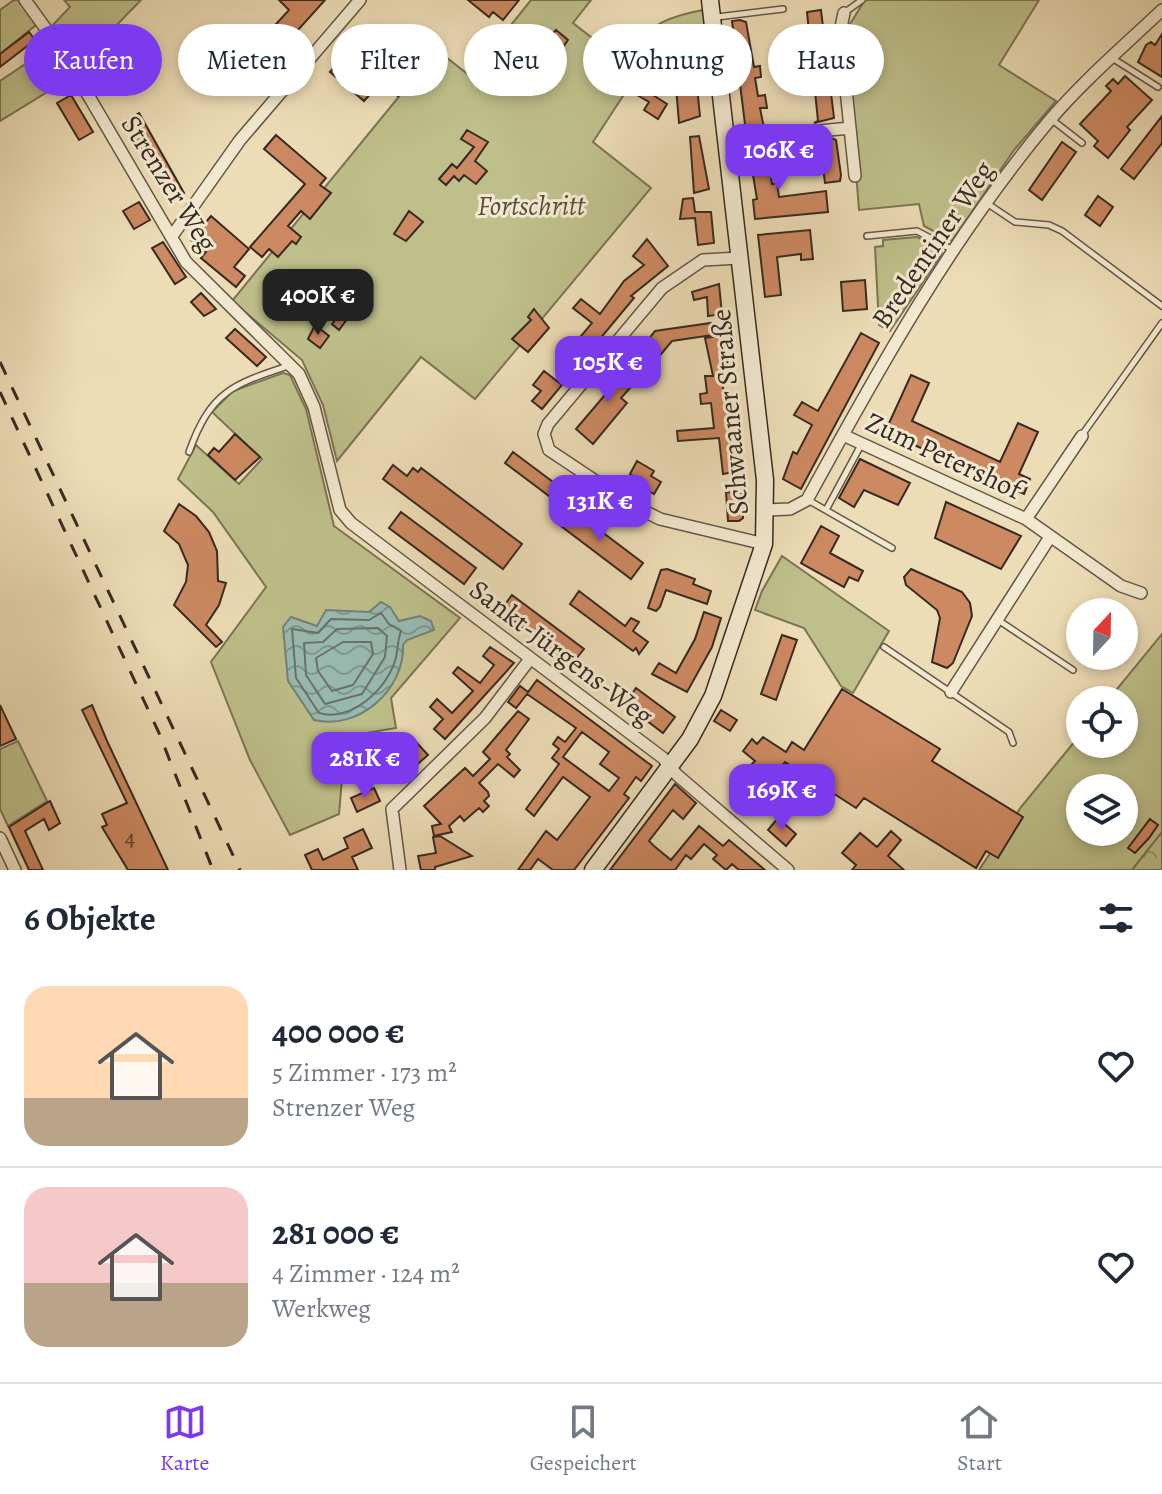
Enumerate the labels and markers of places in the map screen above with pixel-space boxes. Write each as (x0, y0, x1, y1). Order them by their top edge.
pin: 106K € (714, 124, 844, 192)
pin: 400K € (253, 269, 383, 337)
pin: 105K € (543, 336, 673, 404)
pin: 131K € (535, 475, 665, 543)
pin: 281K € (300, 732, 430, 800)
pin: 169K € (717, 764, 847, 832)

